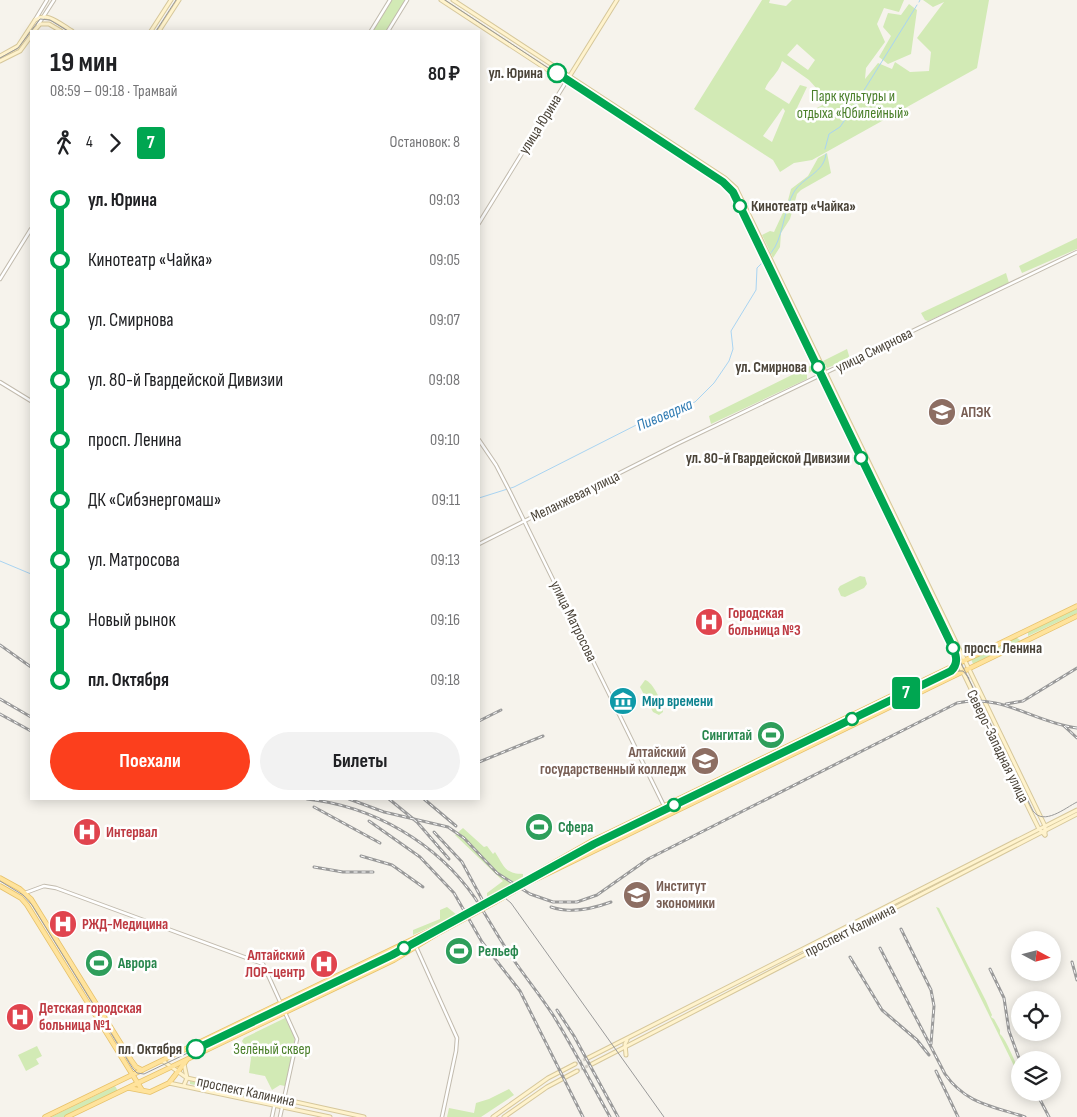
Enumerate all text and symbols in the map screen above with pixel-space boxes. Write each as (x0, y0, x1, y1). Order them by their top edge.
text: 19 мин (50, 46, 118, 79)
text: 80 ₽ (428, 63, 460, 86)
marker: ул. Юрина (547, 63, 567, 83)
place label: ул. Юрина (489, 64, 543, 83)
text: 08:59 – 09:18 · Трамвай (50, 82, 178, 101)
park label: Парк культуры и отдыха «Юбилейный» (797, 87, 909, 123)
street label: улица Юрина (515, 91, 566, 158)
icon: walk (50, 129, 78, 157)
icon: forward (101, 129, 129, 157)
text: 7 (147, 132, 155, 153)
text: 4 (86, 133, 93, 152)
text: Остановок: 8 (390, 133, 460, 152)
text: ул. Юрина (88, 189, 157, 212)
text: 09:03 (429, 191, 460, 210)
place label: Кинотеатр «Чайка» (751, 197, 856, 216)
marker: Кинотеатр «Чайка» (733, 199, 747, 213)
text: Кинотеатр «Чайка» (88, 249, 213, 272)
text: 09:05 (429, 251, 460, 270)
text: ул. Смирнова (88, 309, 174, 332)
text: 09:07 (429, 311, 460, 330)
street label: улица Смирнова (833, 324, 916, 377)
place label: ул. Смирнова (735, 358, 807, 377)
marker: ул. Смирнова (811, 360, 825, 374)
text: ул. 80-й Гвардейской Дивизии (88, 369, 283, 392)
text: 09:08 (429, 371, 460, 390)
water label: Пивоварка (634, 395, 696, 436)
school or university icon: АПЭК (927, 397, 957, 427)
place label: АПЭК (960, 403, 992, 422)
text: просп. Ленина (88, 429, 182, 452)
text: 09:10 (430, 431, 460, 450)
place label: ул. 80-й Гвардейской Дивизии (686, 449, 850, 468)
marker: ул. 80-й Гвардейской Дивизии (854, 451, 868, 465)
street label: Меланжевая улица (528, 467, 623, 526)
text: ДК «Сибэнергомаш» (88, 489, 221, 512)
text: 09:11 (432, 491, 460, 510)
text: ул. Матросова (88, 549, 180, 572)
text: 09:13 (430, 551, 460, 570)
street label: улица Матросова (546, 578, 601, 665)
place label: Городская больница №3 (728, 604, 801, 640)
hospital icon: Городская больница №3 (694, 607, 724, 637)
text: Новый рынок (88, 609, 176, 632)
text: 09:16 (430, 611, 460, 630)
place label: просп. Ленина (964, 639, 1042, 658)
marker: просп. Ленина (946, 641, 960, 655)
text: пл. Октября (88, 669, 169, 692)
text: 09:18 (430, 671, 460, 690)
line badge: 7 (890, 677, 922, 709)
text: 7 (902, 682, 910, 703)
museum icon: Мир времени (608, 686, 638, 716)
street label: Северо-Западная улица (962, 687, 1033, 806)
place label: Мир времени (642, 692, 713, 711)
unlabelled marker (845, 712, 859, 726)
sports icon: Сингитай (756, 720, 786, 750)
place label: Сингитай (702, 726, 752, 745)
button: Поехали (50, 732, 250, 790)
button: Билеты (260, 732, 460, 790)
place label: Алтайский государственный колледж (540, 743, 687, 779)
school or university icon: Алтайский государственный колледж (690, 746, 720, 776)
unlabelled marker (667, 798, 681, 812)
sports icon: Сфера (524, 812, 554, 842)
hospital icon: Интервал (72, 817, 102, 847)
place label: Сфера (558, 818, 593, 837)
place label: Интервал (106, 823, 157, 842)
place label: Институт экономики (656, 877, 715, 913)
school or university icon: Институт экономики (622, 880, 652, 910)
street label: проспект Калинина (802, 899, 899, 961)
hospital icon: РЖД-Медицина (48, 909, 78, 939)
place label: РЖД-Медицина (82, 915, 168, 934)
north arrow (1011, 931, 1061, 981)
map controls (1011, 931, 1061, 1101)
sports icon: Рельеф (444, 936, 474, 966)
unlabelled marker (397, 941, 411, 955)
place label: Рельеф (478, 942, 519, 961)
place label: Алтайский ЛОР-центр (245, 946, 305, 982)
sports icon: Аврора (84, 948, 114, 978)
hospital icon: Алтайский ЛОР-центр (309, 949, 339, 979)
place label: Аврора (117, 954, 157, 973)
button: locate (1011, 991, 1061, 1041)
place label: Детская городская больница №1 (39, 999, 142, 1035)
hospital icon: Детская городская больница №1 (5, 1002, 35, 1032)
marker: пл. Октября (186, 1039, 206, 1059)
place label: пл. Октября (118, 1040, 182, 1059)
park label: Зелёный сквер (233, 1040, 311, 1059)
button: layers (1011, 1051, 1061, 1101)
street label: проспект Калинина (195, 1072, 297, 1111)

